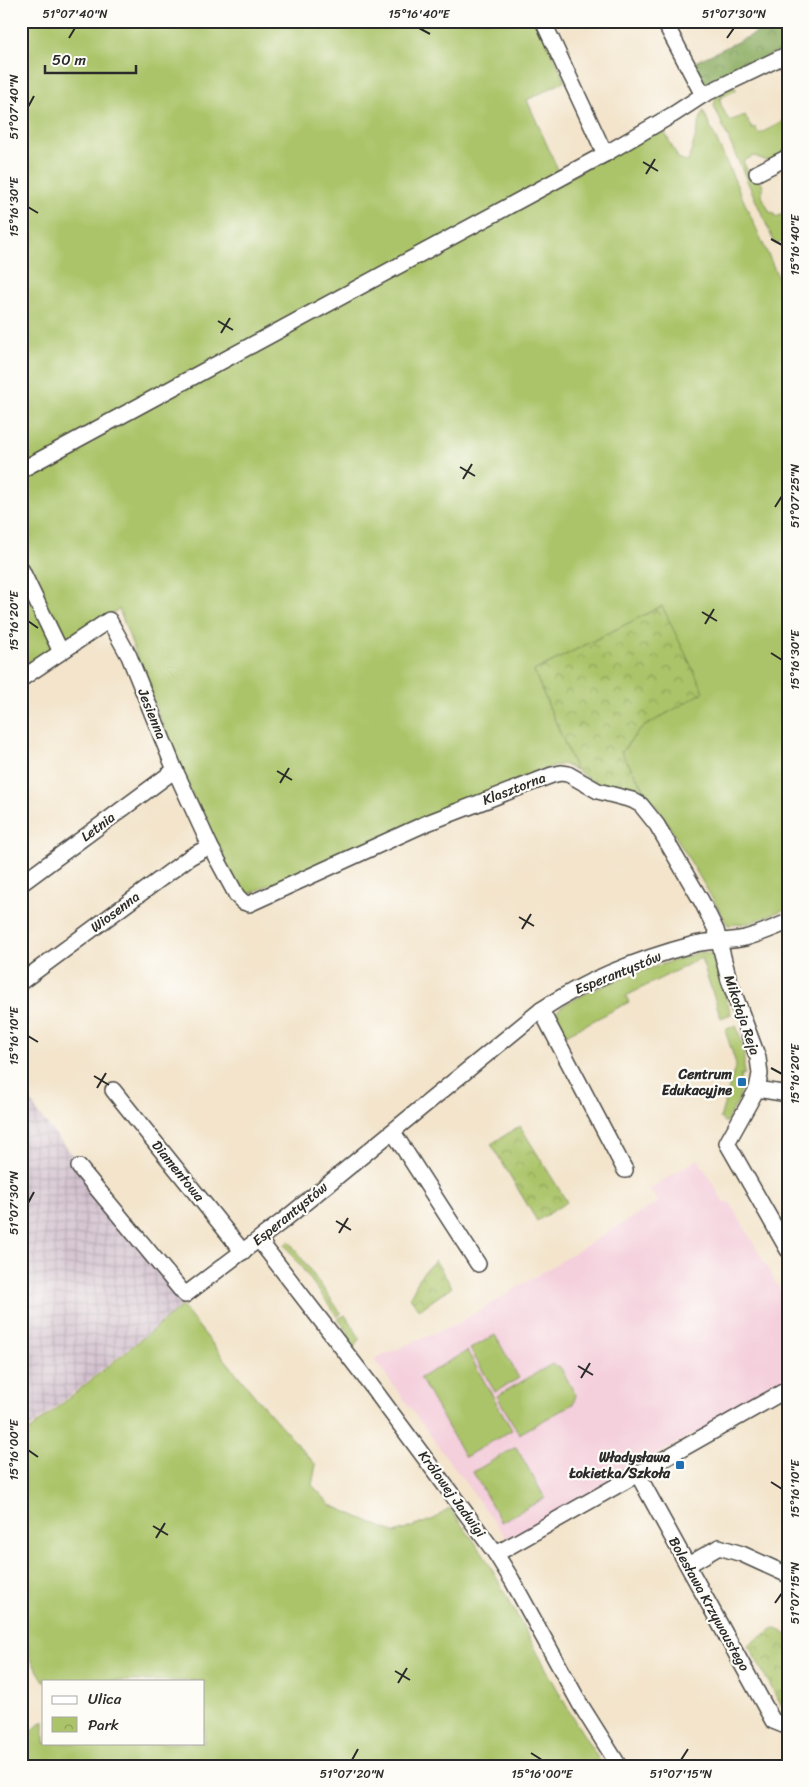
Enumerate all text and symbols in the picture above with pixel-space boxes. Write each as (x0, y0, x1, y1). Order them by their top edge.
text: 51°07'40"N (43, 3, 108, 25)
text: 15°16'40"E (389, 3, 451, 25)
text: 51°07'30"N (702, 3, 767, 25)
scale bar (45, 42, 136, 74)
text: 50 m (52, 47, 87, 73)
text: 51°07'40"N (3, 74, 25, 139)
text: 15°16'30"E (3, 176, 25, 237)
text: 15°16'40"E (784, 213, 806, 275)
text: 51°07'25"N (784, 463, 806, 528)
text: 15°16'20"E (3, 590, 25, 651)
text: 15°16'30"E (784, 629, 806, 690)
street label: Jesienna (130, 684, 174, 743)
street label: Klasztorna (479, 765, 549, 813)
street label: Letnia (75, 806, 121, 848)
street label: Wiosenna (85, 885, 145, 939)
street label: Esperantystów (571, 944, 666, 1002)
street label: Mikołaja Reja (717, 971, 767, 1059)
text: 15°16'10"E (3, 1005, 25, 1065)
text: 15°16'20"E (784, 1043, 806, 1104)
place label: Centrum Edukacyjne (662, 1062, 732, 1103)
marker: Centrum Edukacyjne (736, 1076, 748, 1088)
street label: Diamentowa (145, 1134, 212, 1208)
text: 51°07'30"N (3, 1170, 25, 1235)
street label: Esperantystów (246, 1175, 334, 1253)
text: 15°16'00"E (3, 1418, 25, 1480)
street label: Królowej Jadwigi (412, 1445, 493, 1544)
place label: Władysława Łokietka/Szkoła (568, 1445, 671, 1486)
text: 15°16'10"E (784, 1458, 806, 1518)
marker: Władysława Łokietka/Szkoła (674, 1459, 686, 1471)
street label: Bolesława Krzywoustego (661, 1532, 757, 1676)
text: 51°07'15"N (784, 1561, 806, 1624)
legend (42, 1680, 205, 1744)
text: Ulica (88, 1686, 122, 1712)
text: Park (88, 1712, 119, 1738)
text: 51°07'20"N (320, 1763, 385, 1785)
text: 15°16'00"E (512, 1763, 574, 1785)
text: 51°07'15"N (650, 1763, 713, 1785)

